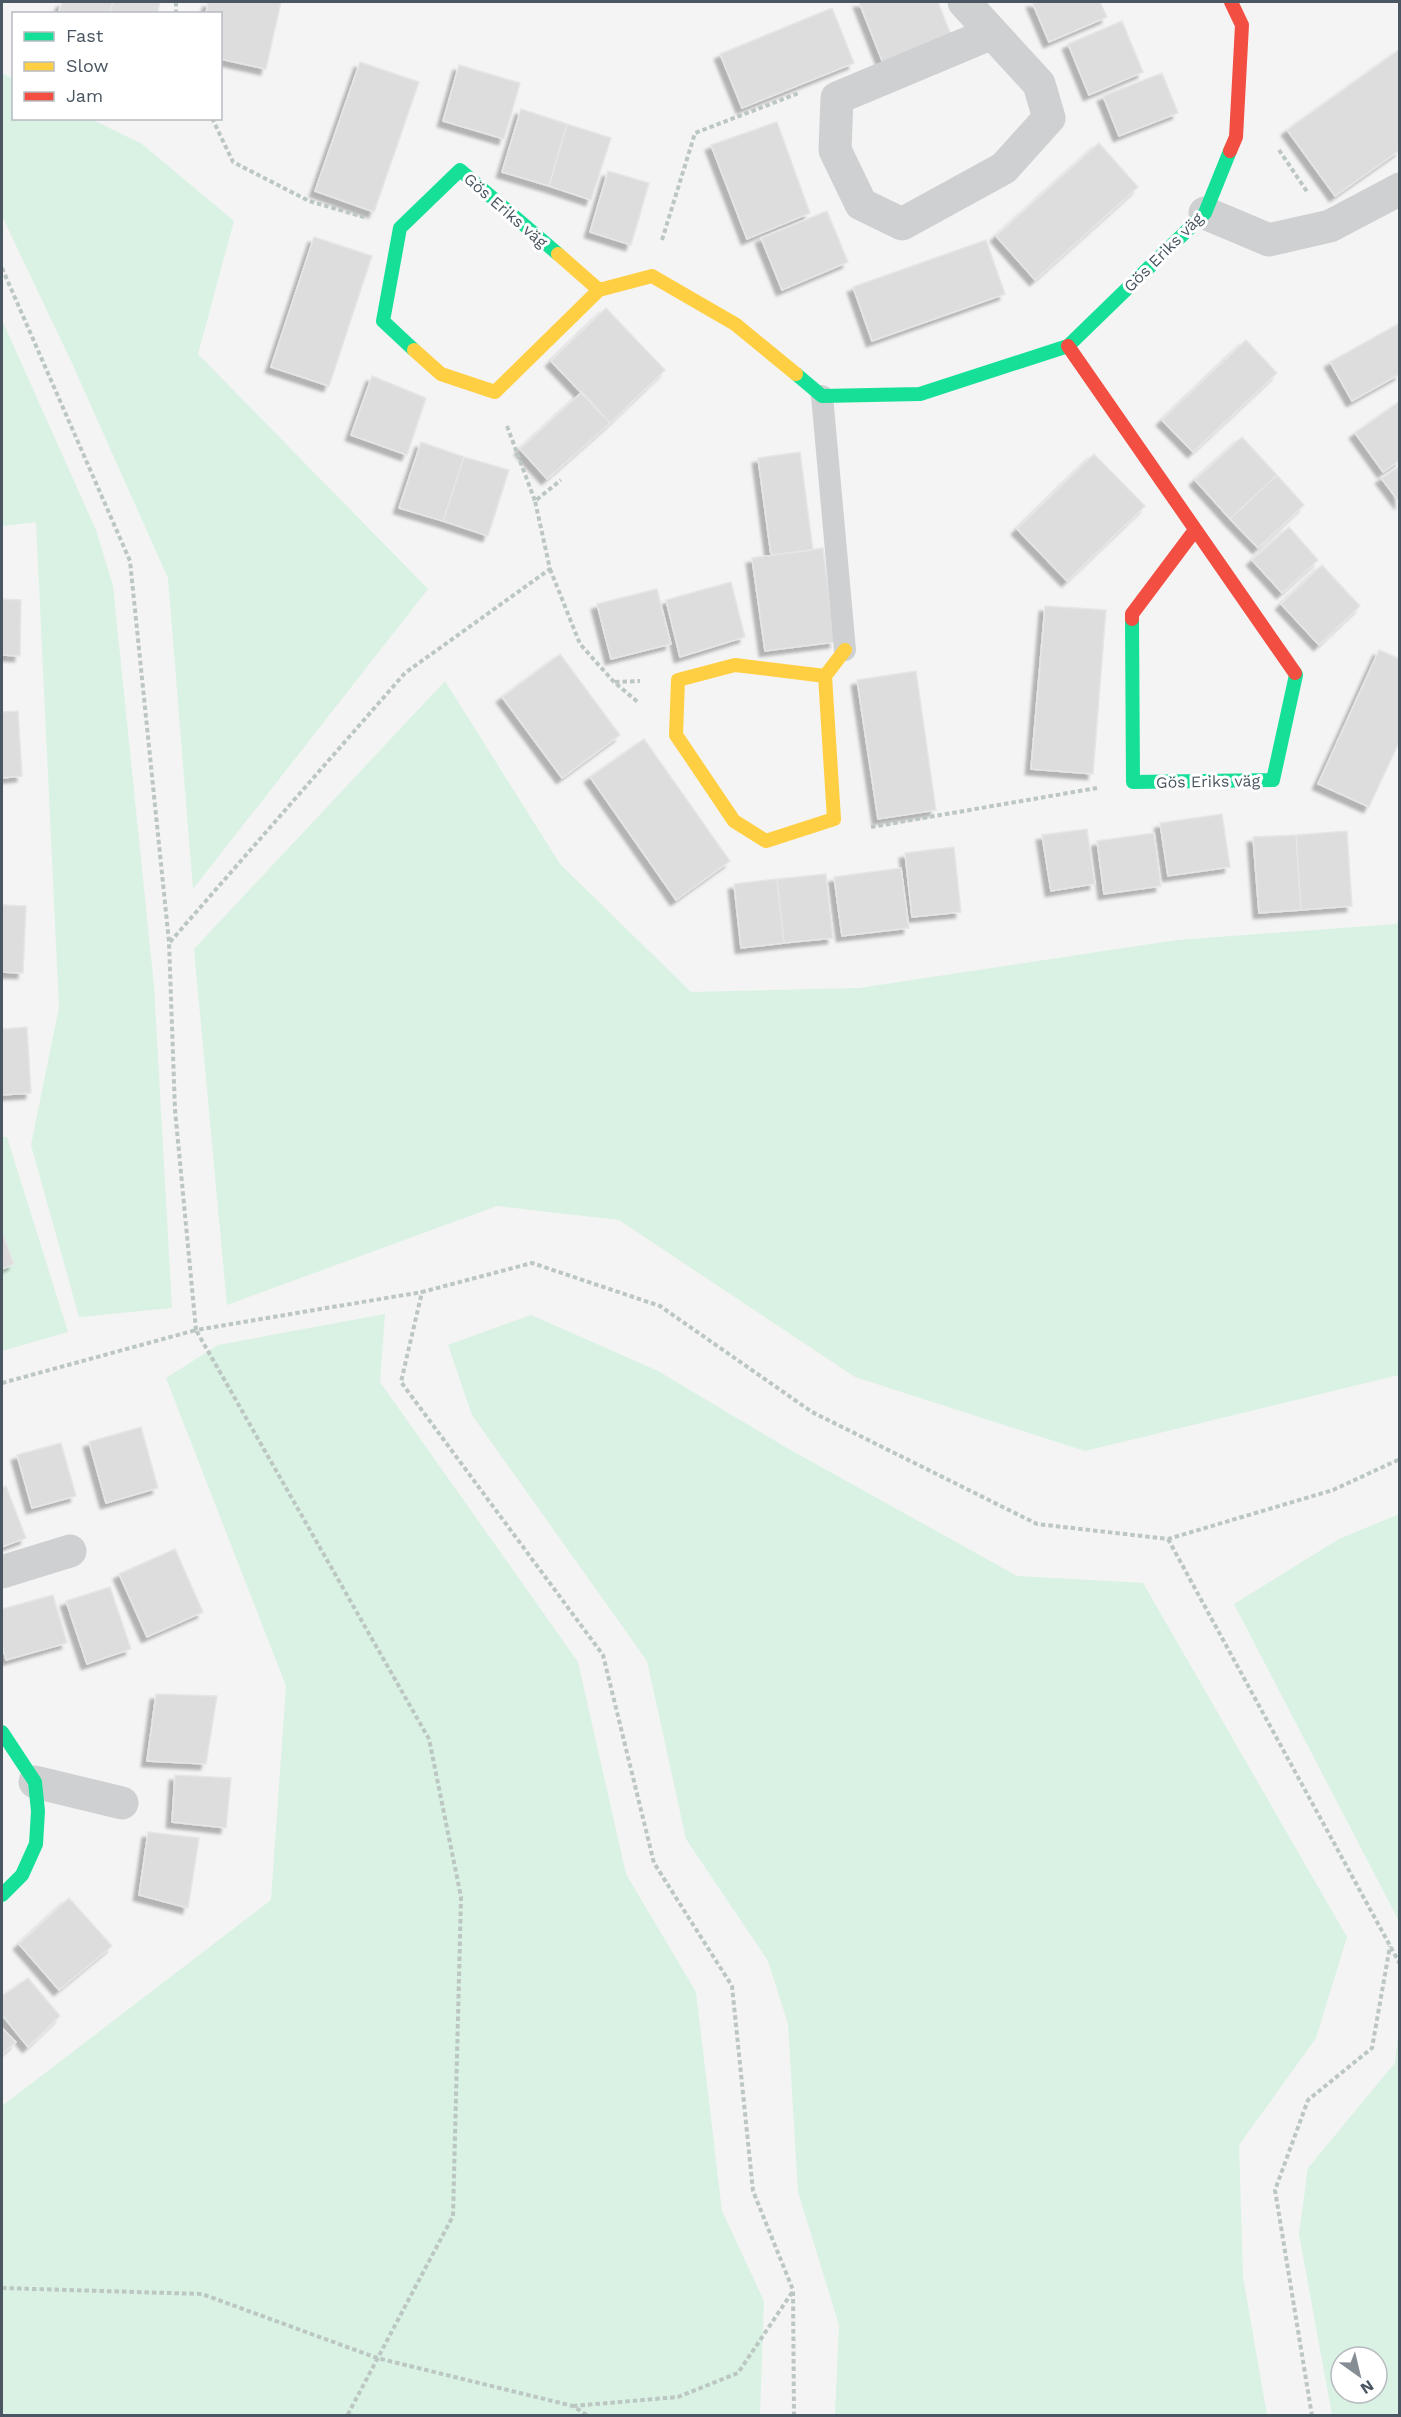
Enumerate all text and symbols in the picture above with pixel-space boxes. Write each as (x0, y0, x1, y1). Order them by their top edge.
legend (12, 12, 222, 120)
text: Fast (66, 25, 104, 46)
text: Slow (66, 55, 109, 76)
text: Jam (66, 85, 103, 106)
street label: Gös Eriks väg (460, 169, 552, 252)
street label: Gös Eriks väg (1120, 208, 1207, 296)
street label: Gös Eriks väg (1156, 771, 1261, 792)
north arrow (1329, 2345, 1389, 2405)
text: N (1357, 2376, 1377, 2398)

